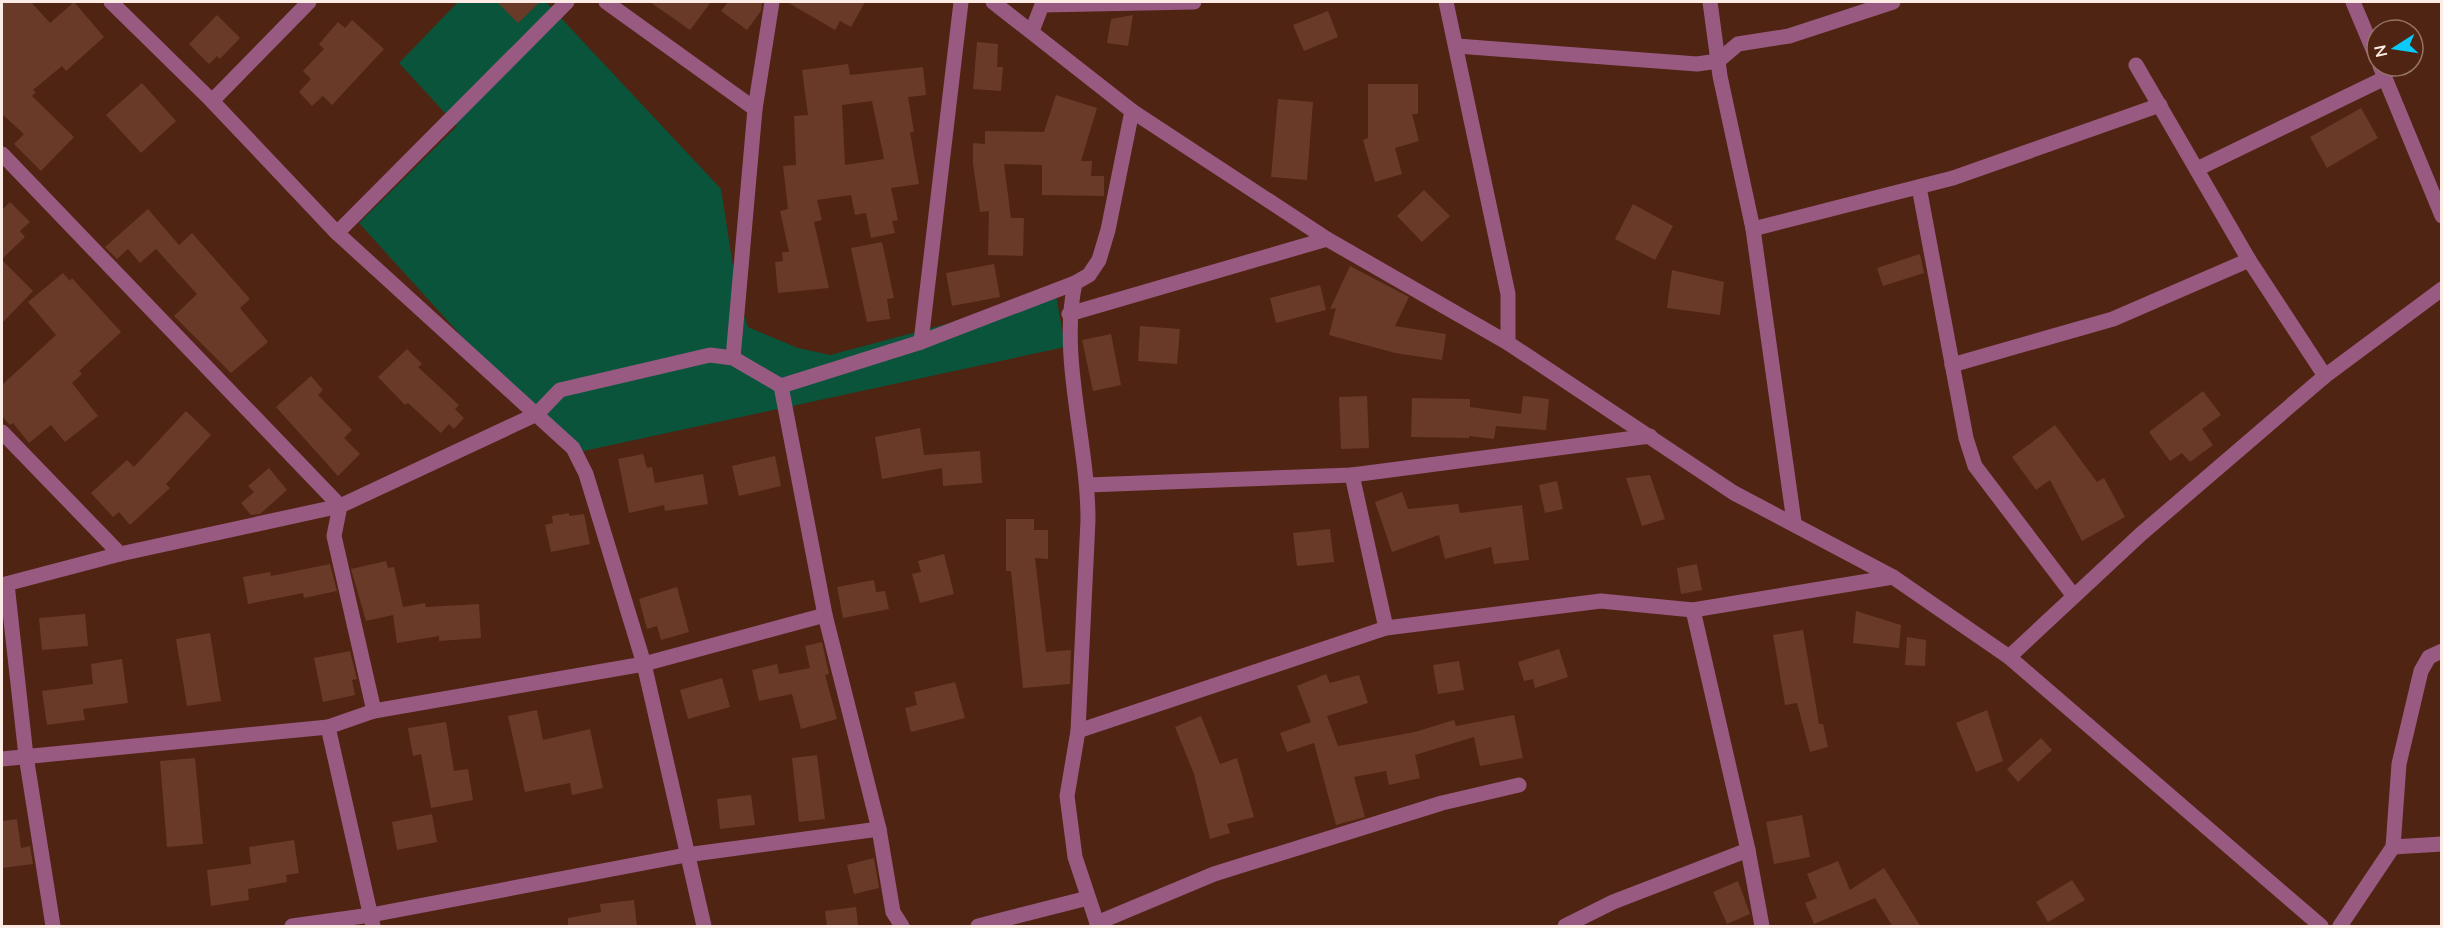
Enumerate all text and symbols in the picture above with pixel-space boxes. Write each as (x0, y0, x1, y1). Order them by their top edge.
north arrow (2365, 18, 2425, 78)
text: N (2369, 43, 2393, 59)

